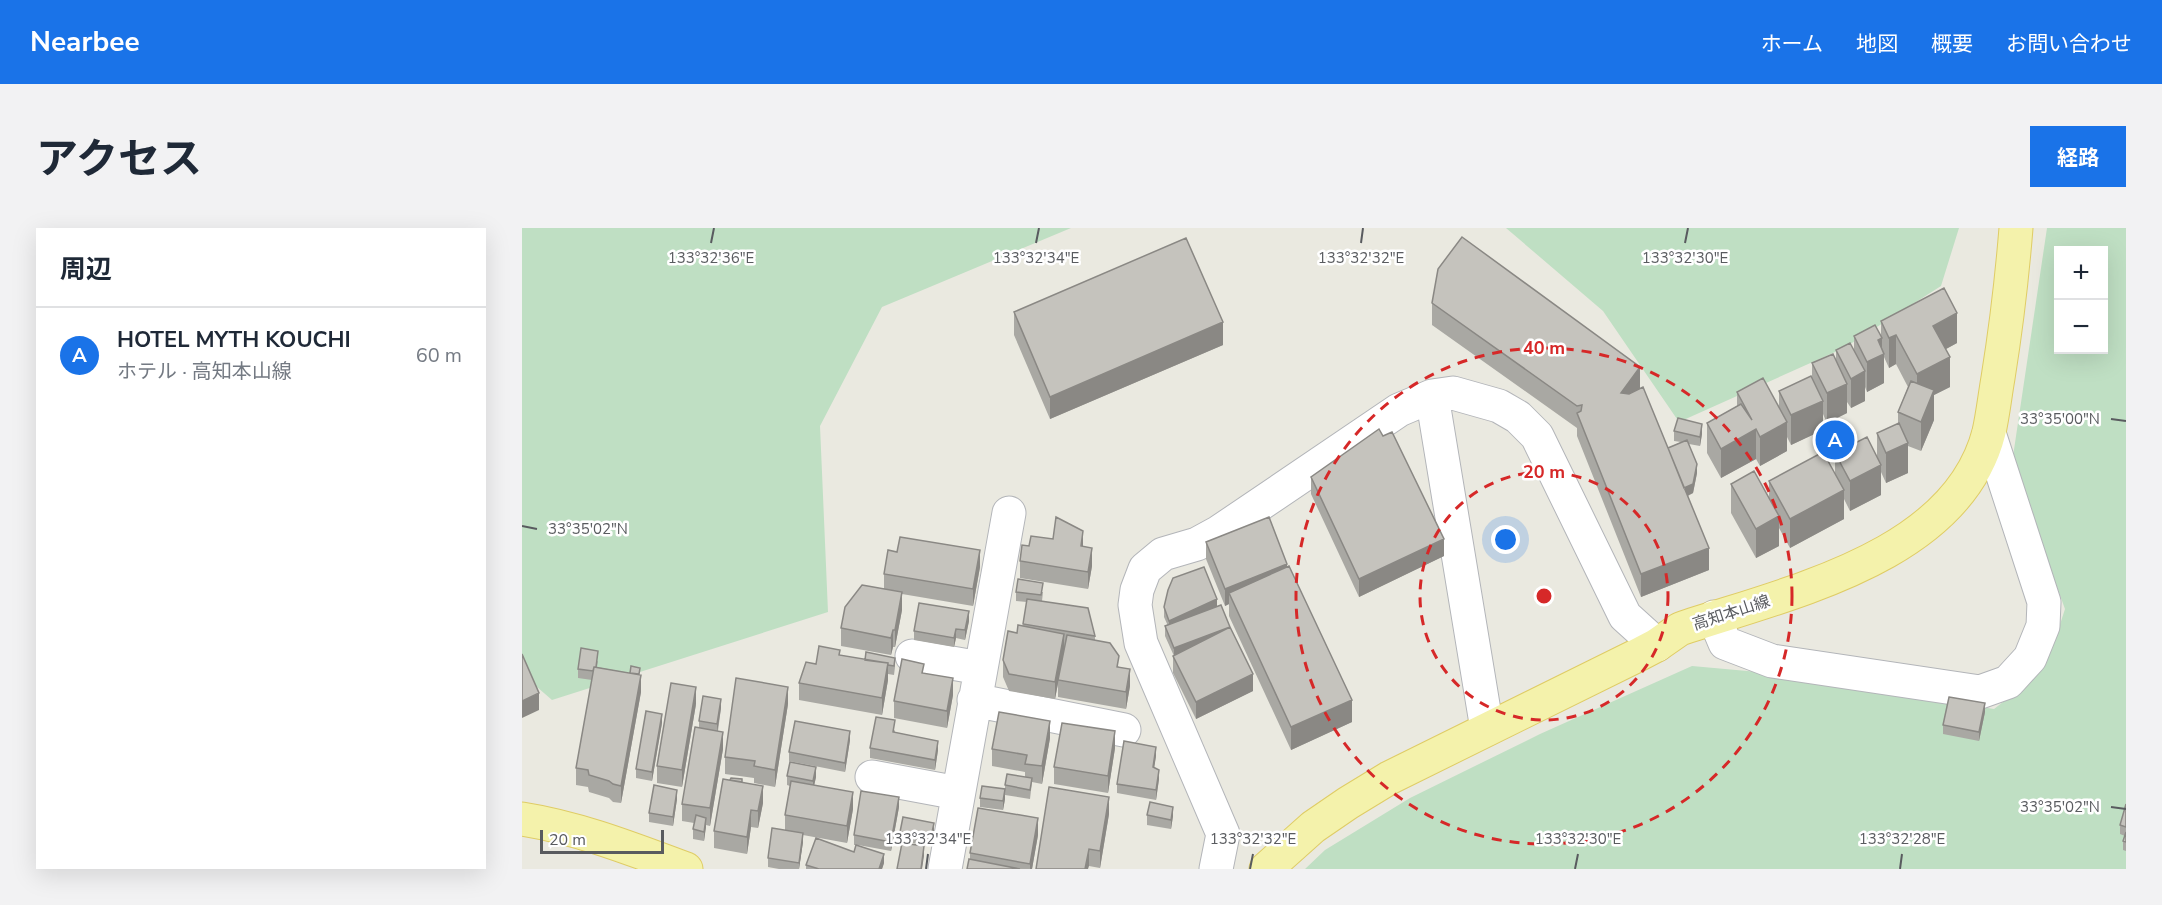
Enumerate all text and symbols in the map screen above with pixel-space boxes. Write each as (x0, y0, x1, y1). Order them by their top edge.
text: Nearbee (30, 23, 140, 61)
text: ホーム (1761, 30, 1823, 58)
text: 地図 (1856, 30, 1898, 58)
text: 概要 (1931, 30, 1973, 58)
text: お問い合わせ (2006, 30, 2132, 58)
button: 経路 (2030, 126, 2126, 187)
text: アクセス (36, 131, 202, 188)
map controls (2054, 246, 2108, 354)
button: + (2054, 246, 2108, 300)
text: 133°32'36"E (668, 248, 754, 268)
text: 133°32'34"E (993, 248, 1079, 268)
text: 133°32'32"E (1318, 248, 1404, 268)
text: 133°32'30"E (1642, 248, 1728, 268)
text: 周辺 (60, 252, 112, 287)
button: − (2054, 300, 2108, 354)
text: HOTEL MYTH KOUCHI (117, 325, 351, 355)
text: 40 m (1523, 336, 1565, 360)
text: A (72, 342, 87, 369)
text: 60 m (416, 342, 462, 369)
text: ホテル · 高知本山線 (117, 358, 292, 385)
text: 33°35'00"N (2020, 409, 2100, 429)
pin: A (1816, 418, 1854, 462)
text: 20 m (1523, 460, 1565, 484)
text: 33°35'02"N (548, 519, 628, 539)
your location (1491, 525, 1520, 554)
centre of rings (1534, 586, 1554, 606)
street label: 高知本山線 (1690, 590, 1773, 636)
text: 33°35'02"N (2020, 797, 2100, 817)
scale bar (540, 827, 664, 854)
text: 20 m (549, 829, 586, 851)
text: 133°32'34"E (885, 829, 971, 849)
text: 133°32'32"E (1210, 829, 1296, 849)
text: 133°32'30"E (1535, 829, 1621, 849)
text: 133°32'28"E (1859, 829, 1945, 849)

